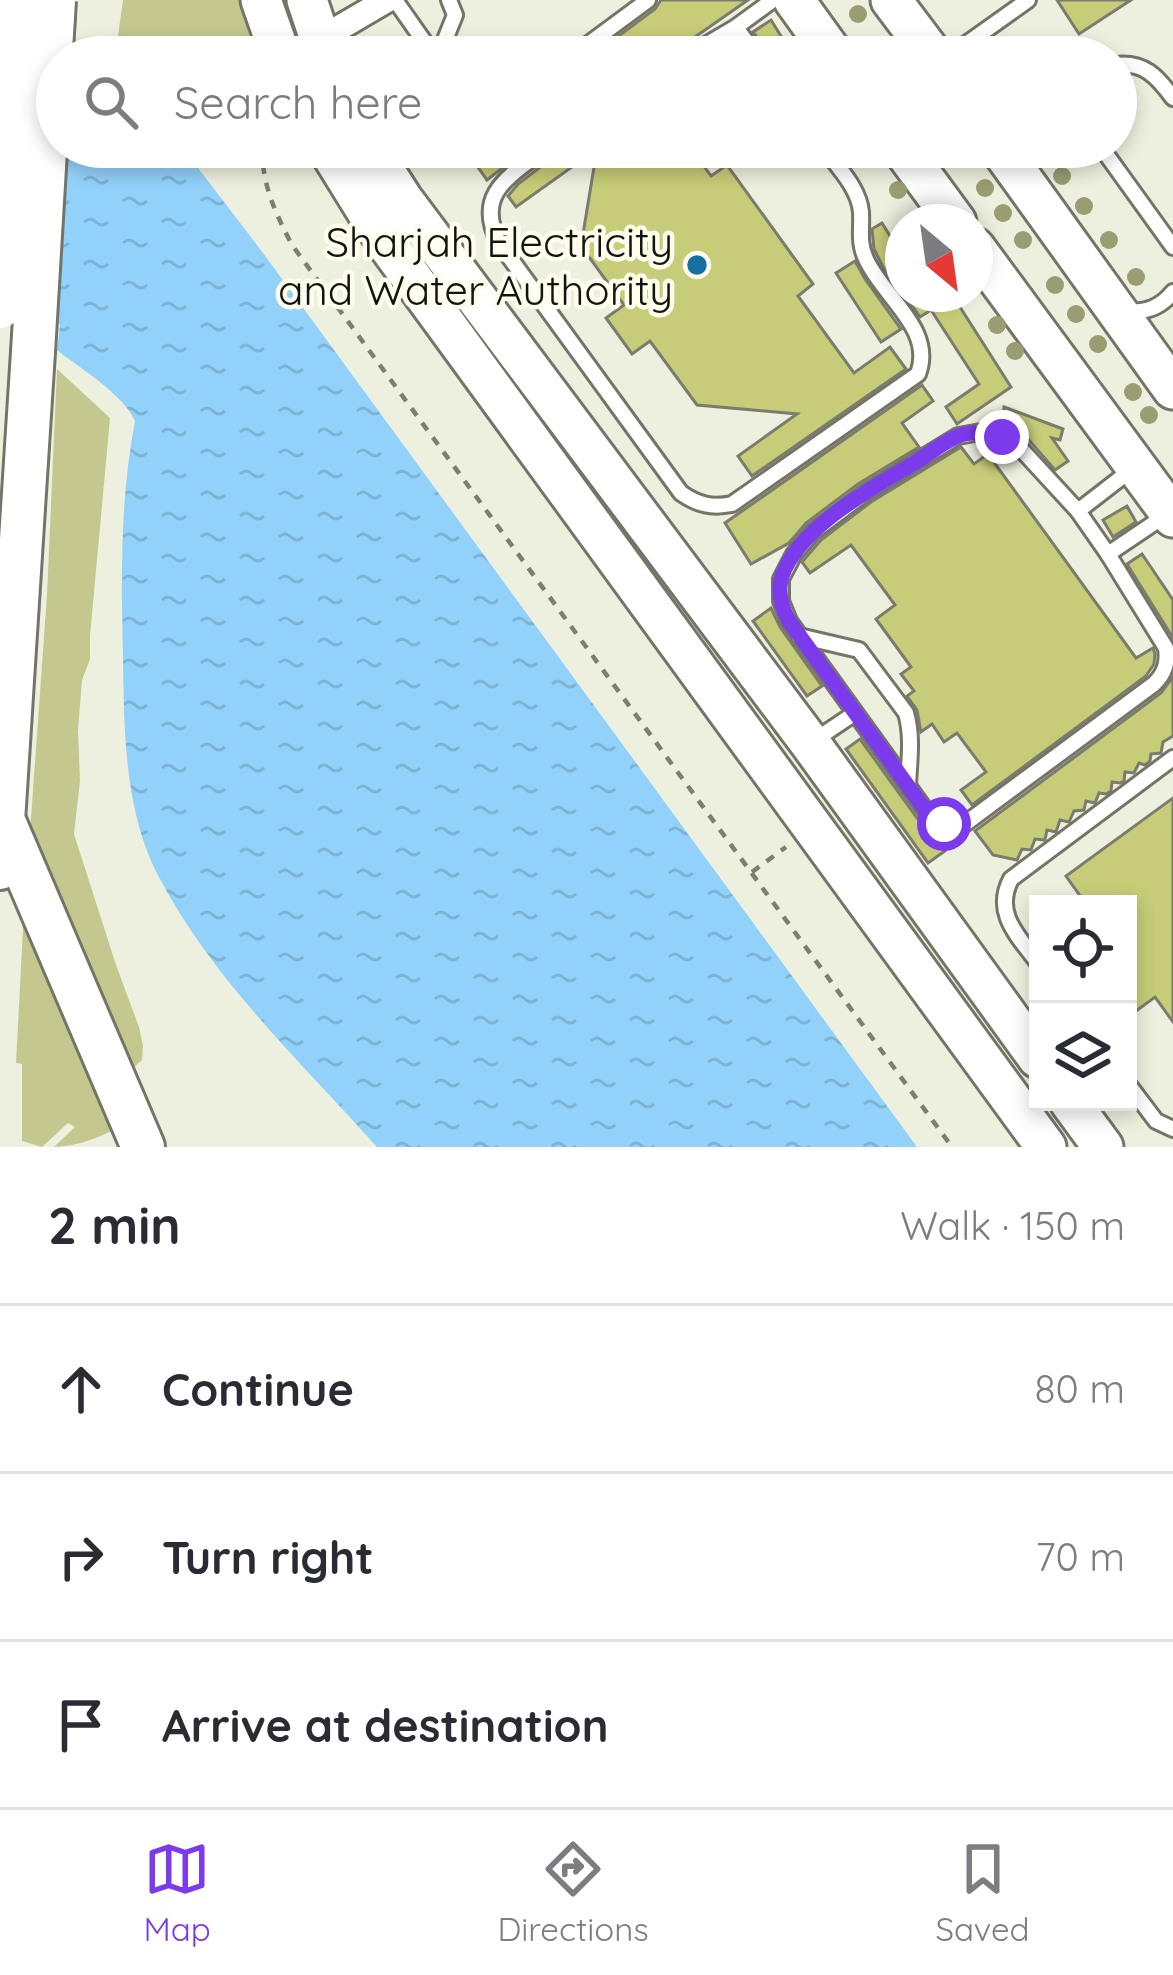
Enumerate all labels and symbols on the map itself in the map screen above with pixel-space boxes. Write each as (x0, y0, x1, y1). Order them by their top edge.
north arrow (885, 204, 993, 312)
place label: Sharjah Electricity and Water Authority (278, 215, 673, 316)
marker: Sharjah Electricity and Water Authority (684, 252, 710, 278)
route end (975, 410, 1029, 464)
route start (917, 797, 971, 851)

